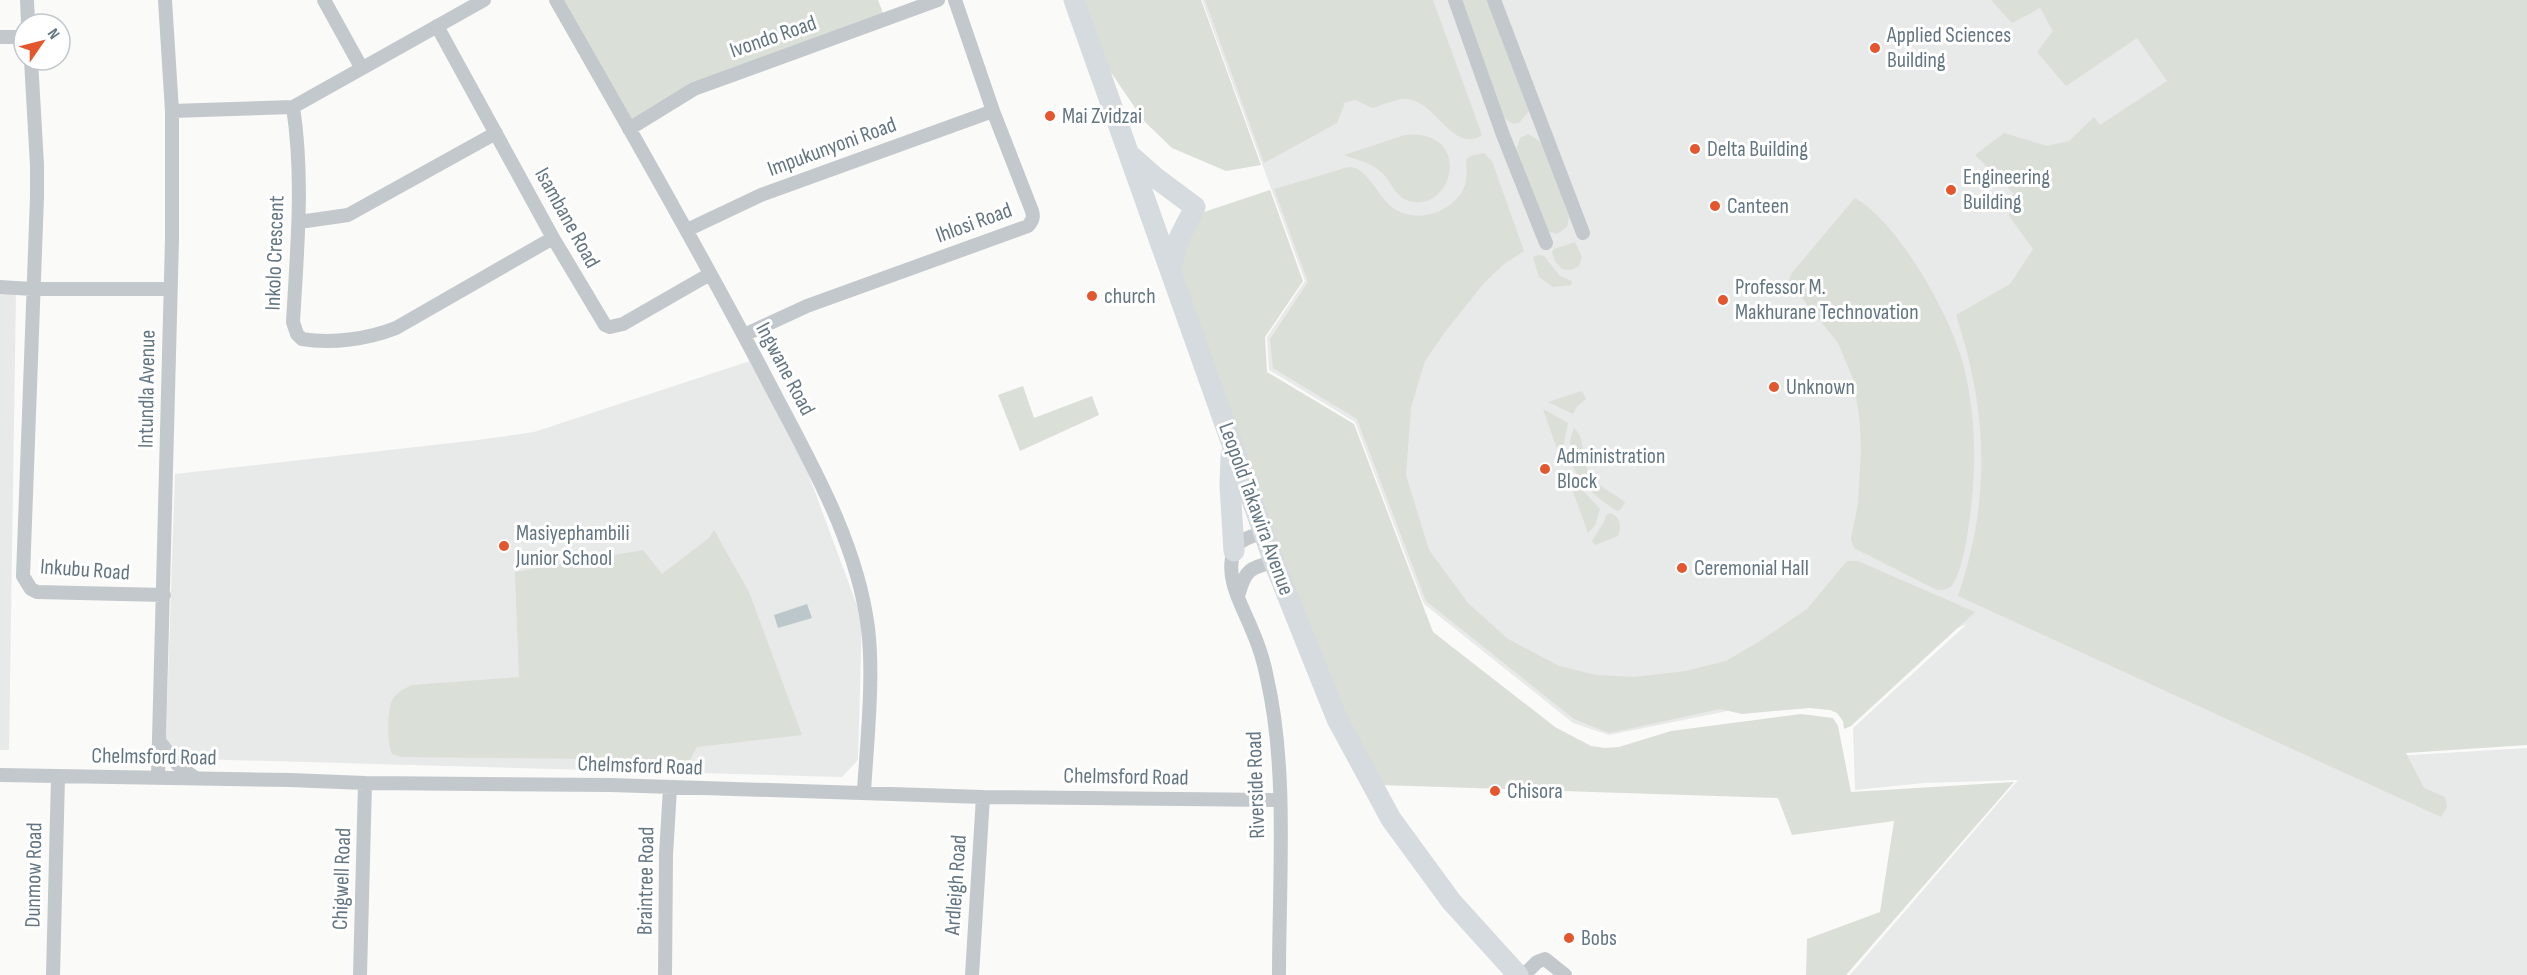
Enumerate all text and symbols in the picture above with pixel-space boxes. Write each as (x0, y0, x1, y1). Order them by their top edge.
street label: Ivondo Road (726, 10, 820, 64)
north arrow (12, 12, 72, 72)
place label: Applied Sciences Building (1886, 22, 2011, 74)
text: N (43, 25, 63, 43)
marker: Applied Sciences Building (1868, 41, 1882, 55)
place label: Mai Zvidzai (1062, 103, 1142, 130)
marker: Mai Zvidzai (1043, 109, 1057, 123)
street label: Impukunyoni Road (764, 111, 900, 183)
place label: Delta Building (1707, 136, 1808, 163)
marker: Delta Building (1688, 142, 1702, 156)
street label: Isambane Road (528, 163, 606, 273)
place label: Engineering Building (1963, 164, 2050, 216)
marker: Engineering Building (1944, 183, 1958, 197)
place label: Canteen (1727, 193, 1789, 220)
street label: Inkolo Crescent (260, 195, 291, 311)
street label: Ihlosi Road (932, 197, 1016, 249)
marker: Canteen (1708, 199, 1722, 213)
place label: Professor M. Makhurane Technovation (1735, 274, 1919, 326)
place label: church (1104, 283, 1156, 310)
marker: church (1085, 289, 1099, 303)
marker: Professor M. Makhurane Technovation (1716, 293, 1730, 307)
street label: Ingwane Road (749, 318, 821, 420)
street label: Intundla Avenue (132, 330, 162, 448)
place label: Unknown (1786, 374, 1855, 401)
marker: Unknown (1767, 380, 1781, 394)
street label: Leopold Takawira Avenue (1212, 419, 1300, 599)
place label: Administration Block (1556, 443, 1665, 495)
marker: Administration Block (1538, 462, 1552, 476)
place label: Masiyephambili Junior School (515, 520, 630, 572)
marker: Masiyephambili Junior School (497, 539, 511, 553)
street label: Inkubu Road (39, 553, 131, 587)
place label: Ceremonial Hall (1694, 555, 1809, 582)
marker: Ceremonial Hall (1675, 561, 1689, 575)
street label: Riverside Road (1241, 731, 1271, 839)
street label: Chelmsford Road (91, 742, 217, 772)
street label: Chelmsford Road (577, 750, 703, 782)
street label: Chelmsford Road (1063, 762, 1189, 792)
place label: Chisora (1507, 778, 1563, 805)
marker: Chisora (1488, 784, 1502, 798)
street label: Dunmow Road (20, 822, 48, 928)
street label: Chigwell Road (327, 827, 357, 931)
street label: Braintree Road (632, 827, 660, 935)
street label: Ardleigh Road (939, 834, 973, 937)
place label: Bobs (1581, 925, 1617, 952)
marker: Bobs (1562, 931, 1576, 945)

